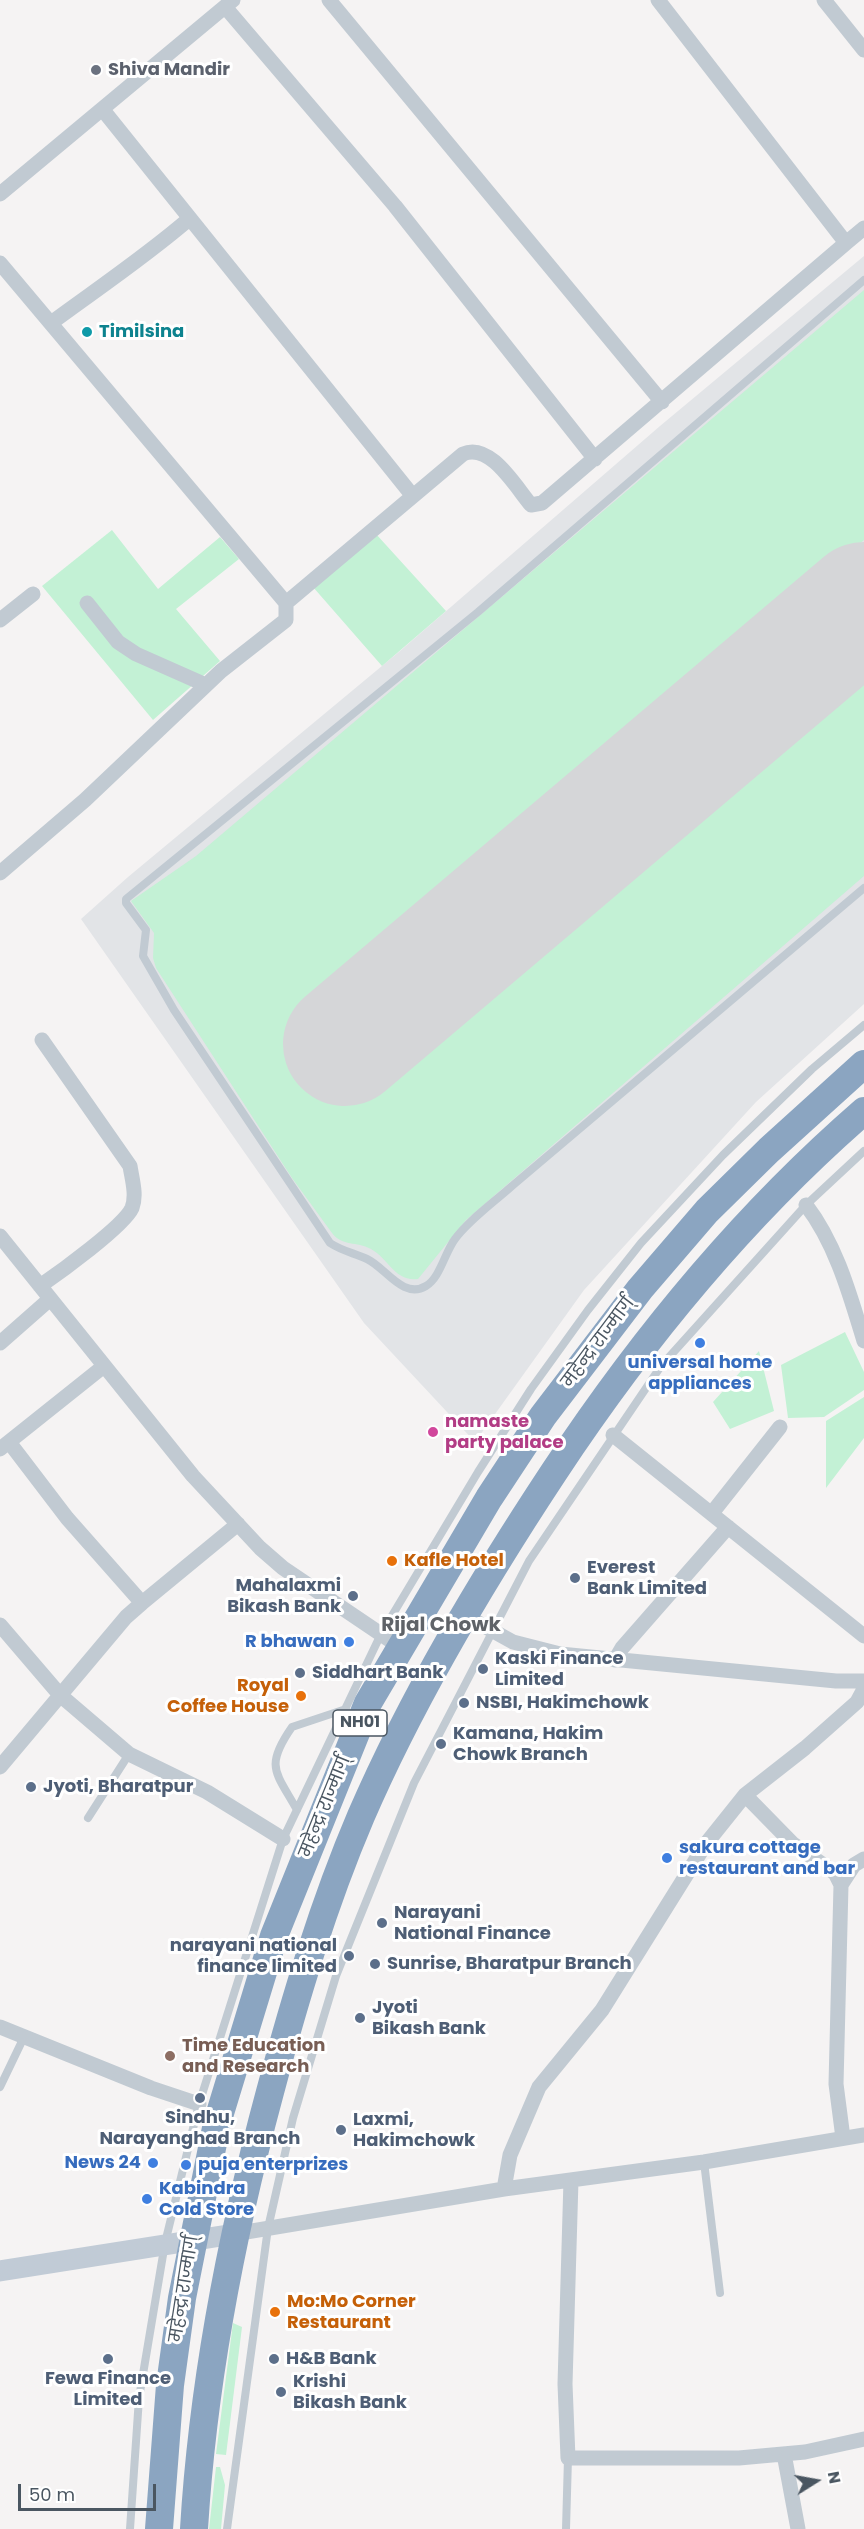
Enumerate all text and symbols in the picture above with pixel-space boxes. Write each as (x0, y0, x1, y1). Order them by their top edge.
place label: Shiva Mandir (108, 59, 230, 81)
marker: Shiva Mandir (89, 63, 103, 77)
place label: Timilsina (99, 321, 184, 343)
marker: Timilsina (80, 325, 94, 339)
street label: महेन्द्र राज्मार्ग् (558, 1294, 640, 1392)
marker: universal home appliances (693, 1336, 707, 1350)
place label: universal home appliances (628, 1352, 772, 1394)
place label: namaste party palace (445, 1411, 564, 1454)
marker: namaste party palace (426, 1425, 440, 1439)
place label: Kafle Hotel (404, 1550, 504, 1572)
marker: Kafle Hotel (385, 1554, 399, 1568)
place label: Everest Bank Limited (587, 1557, 707, 1600)
marker: Everest Bank Limited (568, 1571, 582, 1585)
place label: Mahalaxmi Bikash Bank (227, 1575, 341, 1618)
marker: Mahalaxmi Bikash Bank (346, 1589, 360, 1603)
district label: Rijal Chowk (381, 1614, 501, 1638)
place label: R bhawan (245, 1631, 337, 1653)
marker: R bhawan (342, 1635, 356, 1649)
place label: Kaski Finance Limited (495, 1648, 624, 1690)
place label: Siddhart Bank (312, 1662, 443, 1684)
marker: Kaski Finance Limited (476, 1662, 490, 1676)
marker: Siddhart Bank (293, 1666, 307, 1680)
place label: Royal Coffee House (167, 1675, 289, 1718)
marker: Royal Coffee House (294, 1689, 308, 1703)
place label: NSBI, Hakimchowk (476, 1692, 649, 1714)
marker: NSBI, Hakimchowk (457, 1696, 471, 1710)
road number: NH01 (333, 1710, 387, 1736)
place label: Kamana, Hakim Chowk Branch (453, 1723, 603, 1766)
marker: Kamana, Hakim Chowk Branch (434, 1737, 448, 1751)
street label: महेन्द्र राज्मार्ग् (296, 1753, 356, 1861)
place label: Jyoti, Bharatpur (43, 1776, 193, 1798)
marker: Jyoti, Bharatpur (24, 1780, 38, 1794)
place label: sakura cottage restaurant and bar (679, 1837, 855, 1880)
marker: sakura cottage restaurant and bar (660, 1851, 674, 1865)
place label: Narayani National Finance (394, 1902, 551, 1944)
marker: Narayani National Finance (375, 1916, 389, 1930)
place label: narayani national finance limited (170, 1935, 337, 1978)
marker: narayani national finance limited (342, 1949, 356, 1963)
place label: Sunrise, Bharatpur Branch (387, 1953, 632, 1975)
marker: Sunrise, Bharatpur Branch (368, 1957, 382, 1971)
place label: Jyoti Bikash Bank (372, 1997, 486, 2040)
marker: Jyoti Bikash Bank (353, 2011, 367, 2025)
place label: Time Education and Research (182, 2035, 325, 2078)
marker: Time Education and Research (163, 2049, 177, 2063)
marker: Sindhu, Narayanghad Branch (193, 2091, 207, 2105)
place label: Sindhu, Narayanghad Branch (100, 2107, 300, 2150)
place label: Laxmi, Hakimchowk (353, 2109, 475, 2152)
marker: Laxmi, Hakimchowk (334, 2123, 348, 2137)
place label: News 24 (64, 2152, 141, 2174)
place label: puja enterprizes (198, 2154, 348, 2176)
marker: News 24 (146, 2156, 160, 2170)
marker: puja enterprizes (179, 2158, 193, 2172)
place label: Kabindra Cold Store (159, 2178, 254, 2220)
marker: Kabindra Cold Store (140, 2192, 154, 2206)
street label: महेन्द्र राज्मार्ग् (166, 2234, 204, 2344)
place label: Mo:Mo Corner Restaurant (287, 2291, 416, 2334)
marker: Mo:Mo Corner Restaurant (268, 2305, 282, 2319)
place label: H&B Bank (286, 2348, 377, 2370)
marker: Fewa Finance Limited (101, 2352, 115, 2366)
marker: H&B Bank (267, 2352, 281, 2366)
place label: Fewa Finance Limited (45, 2368, 171, 2410)
place label: Krishi Bikash Bank (293, 2371, 407, 2414)
marker: Krishi Bikash Bank (274, 2385, 288, 2399)
north arrow (786, 2451, 846, 2511)
text: N (822, 2469, 847, 2486)
scale bar (21, 2472, 159, 2510)
text: 50 m (29, 2482, 75, 2507)

